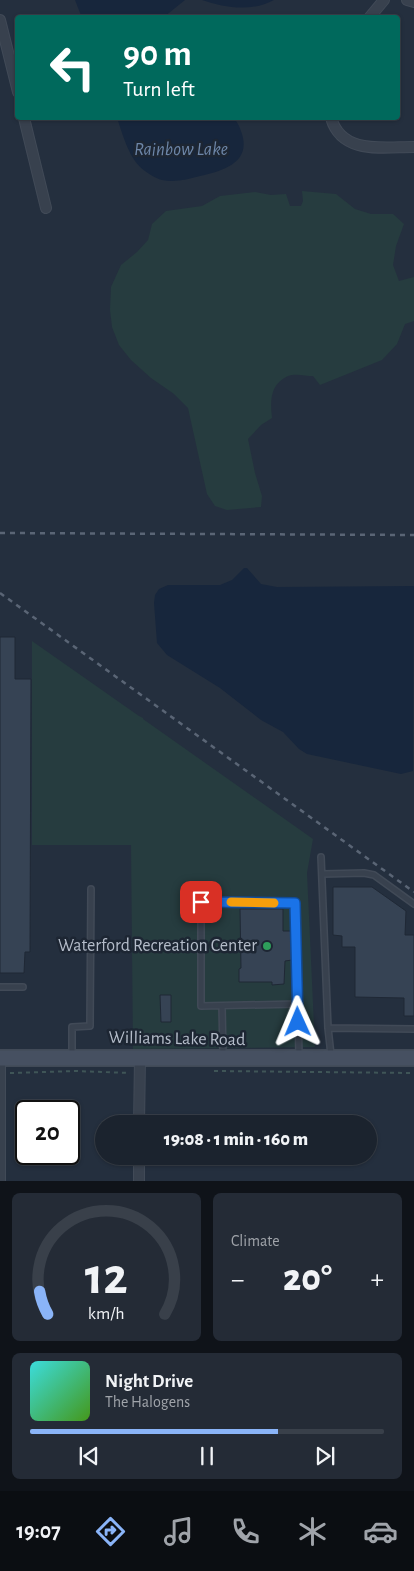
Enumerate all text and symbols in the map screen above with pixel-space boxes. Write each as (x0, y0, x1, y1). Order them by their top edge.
icon: left (40, 35, 105, 100)
text: 90 m (123, 37, 192, 72)
text: Turn left (123, 78, 195, 100)
water label: Rainbow Lake (134, 140, 228, 159)
pin (180, 881, 222, 923)
icon: arrive (187, 888, 215, 916)
place label: Waterford Recreation Center (58, 937, 257, 955)
marker: Waterford Recreation Center (261, 940, 273, 952)
position arrow (271, 995, 323, 1047)
street label: Williams Lake Road (109, 1029, 245, 1049)
speed limit sign: 20 (15, 1100, 80, 1165)
text: 19:08 · 1 min · 160 m (164, 1130, 308, 1149)
text: Climate (231, 1233, 280, 1249)
text: 12 (85, 1251, 128, 1303)
text: 20° (283, 1260, 332, 1298)
text: − (231, 1266, 244, 1294)
text: + (371, 1266, 384, 1294)
text: km/h (88, 1305, 125, 1323)
text: Night Drive (105, 1372, 193, 1391)
text: The Halogens (105, 1394, 190, 1410)
icon: previous (75, 1442, 103, 1470)
icon: pause (193, 1442, 221, 1470)
icon: next (311, 1442, 339, 1470)
icon: directions (93, 1514, 128, 1549)
icon: music (161, 1514, 196, 1549)
icon: phone (228, 1514, 263, 1549)
icon: climate (295, 1514, 330, 1549)
icon: car (363, 1514, 398, 1549)
text: 19:07 (16, 1520, 61, 1542)

